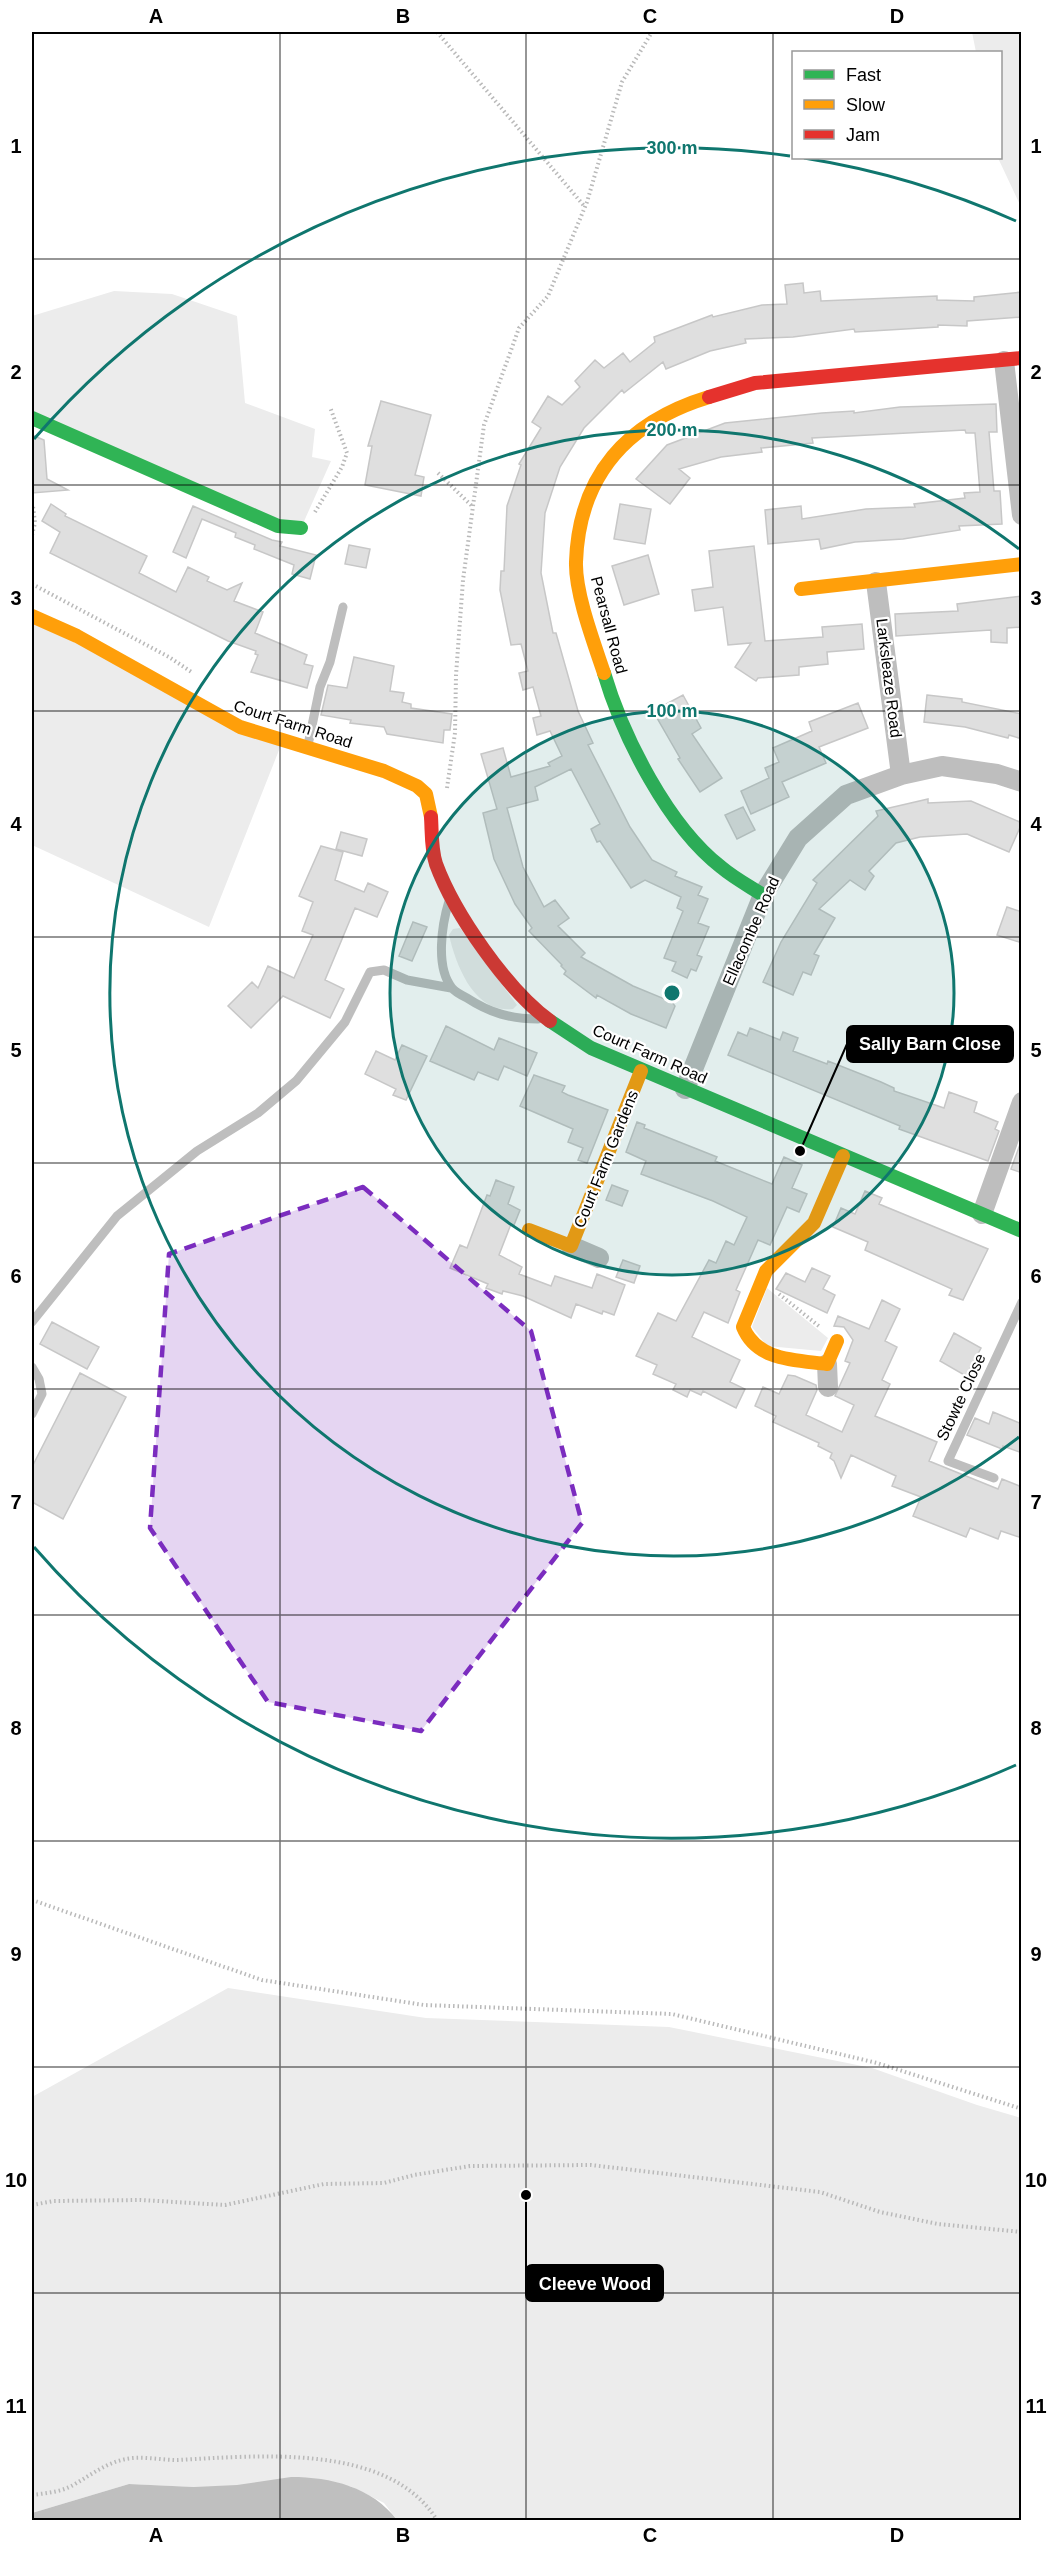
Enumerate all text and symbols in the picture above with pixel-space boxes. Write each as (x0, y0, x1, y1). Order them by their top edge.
text: A (149, 5, 163, 27)
text: B (396, 5, 410, 27)
text: C (643, 5, 657, 27)
text: D (890, 5, 904, 27)
legend (792, 51, 1002, 159)
text: Fast (846, 65, 881, 85)
text: Slow (846, 95, 886, 115)
text: Jam (846, 125, 880, 145)
text: 1 (10, 135, 22, 157)
text: 1 (1030, 135, 1042, 157)
text: 300 m (646, 138, 698, 158)
text: 2 (10, 361, 22, 383)
text: 2 (1030, 361, 1042, 383)
text: 200 m (646, 420, 698, 440)
street label: Pearsall Road (588, 574, 630, 676)
text: 3 (10, 587, 22, 609)
text: 3 (1030, 587, 1042, 609)
street label: Larksleaze Road (873, 617, 905, 739)
street label: Court Farm Road (232, 697, 354, 751)
text: 100 m (646, 701, 698, 721)
text: 4 (10, 813, 22, 835)
text: 4 (1030, 813, 1042, 835)
street label: Ellacombe Road (719, 874, 783, 988)
centre of rings (662, 983, 682, 1003)
street label: Court Farm Road (590, 1021, 710, 1087)
callout: Sally Barn Close (847, 1026, 1013, 1062)
text: Sally Barn Close (859, 1034, 1001, 1054)
text: 5 (10, 1039, 22, 1061)
text: 5 (1030, 1039, 1042, 1061)
street label: Court Farm Gardens (571, 1088, 641, 1230)
text: 6 (10, 1265, 22, 1287)
text: 6 (1030, 1265, 1042, 1287)
street label: Stowte Close (933, 1351, 989, 1443)
text: 7 (10, 1491, 22, 1513)
text: 7 (1030, 1491, 1042, 1513)
text: 8 (10, 1717, 22, 1739)
text: 8 (1030, 1717, 1042, 1739)
text: 9 (10, 1943, 22, 1965)
text: 9 (1030, 1943, 1042, 1965)
text: 10 (5, 2169, 27, 2191)
text: 10 (1025, 2169, 1047, 2191)
callout: Cleeve Wood (526, 2265, 663, 2301)
text: Cleeve Wood (539, 2274, 651, 2294)
text: 11 (5, 2395, 27, 2417)
text: 11 (1025, 2395, 1047, 2417)
text: A (149, 2524, 163, 2546)
text: B (396, 2524, 410, 2546)
text: C (643, 2524, 657, 2546)
text: D (890, 2524, 904, 2546)

